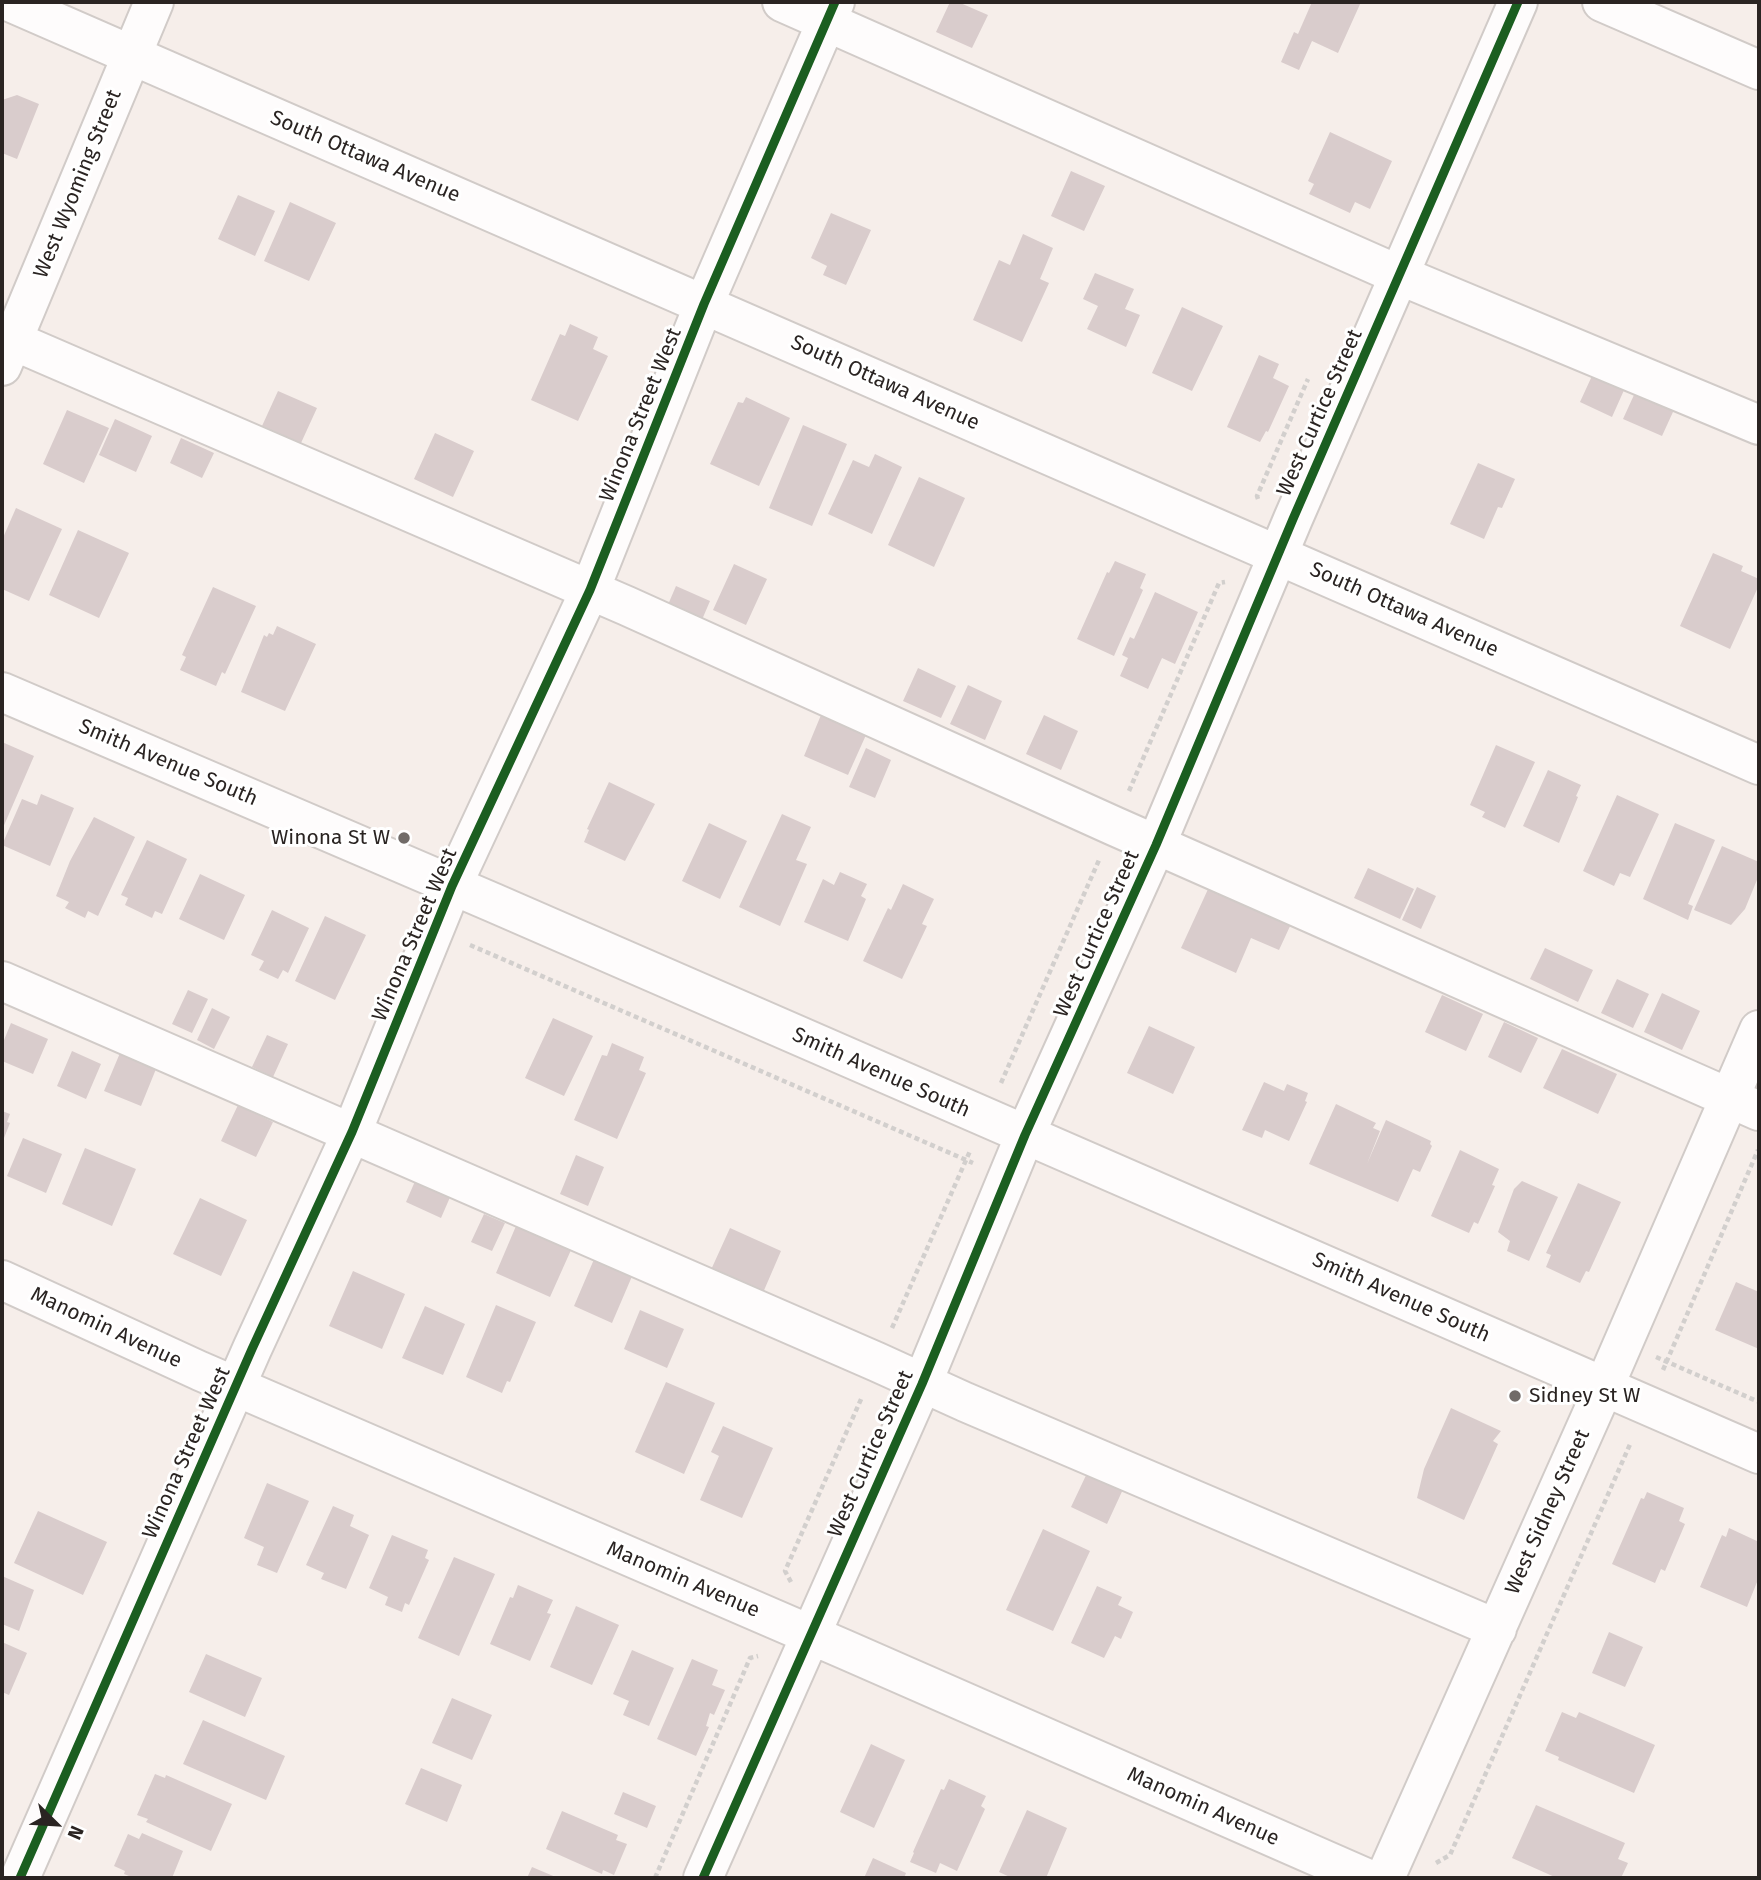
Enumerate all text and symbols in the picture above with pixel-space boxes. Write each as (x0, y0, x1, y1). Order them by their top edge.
street label: West Wyoming Street (29, 86, 127, 282)
street label: South Ottawa Avenue (266, 106, 464, 208)
street label: Winona Street West (595, 324, 687, 506)
street label: West Curtice Street (1272, 325, 1368, 501)
street label: South Ottawa Avenue (787, 330, 983, 436)
street label: South Ottawa Avenue (1306, 557, 1502, 663)
street label: Smith Avenue South (75, 714, 261, 812)
place label: Winona St W (271, 825, 390, 851)
marker: Winona St W (396, 830, 412, 846)
street label: Winona Street West (367, 845, 463, 1025)
street label: West Curtice Street (1049, 846, 1145, 1022)
street label: Smith Avenue South (788, 1022, 974, 1124)
street label: Smith Avenue South (1308, 1247, 1494, 1349)
street label: Manomin Avenue (26, 1282, 186, 1374)
street label: Winona Street West (138, 1363, 236, 1543)
street label: West Curtice Street (823, 1366, 919, 1542)
place label: Sidney St W (1529, 1383, 1640, 1409)
marker: Sidney St W (1507, 1388, 1523, 1404)
street label: West Sidney Street (1500, 1426, 1596, 1598)
street label: Manomin Avenue (603, 1536, 763, 1624)
street label: Manomin Avenue (1123, 1762, 1283, 1852)
north arrow (21, 1789, 91, 1859)
text: N (63, 1822, 89, 1843)

